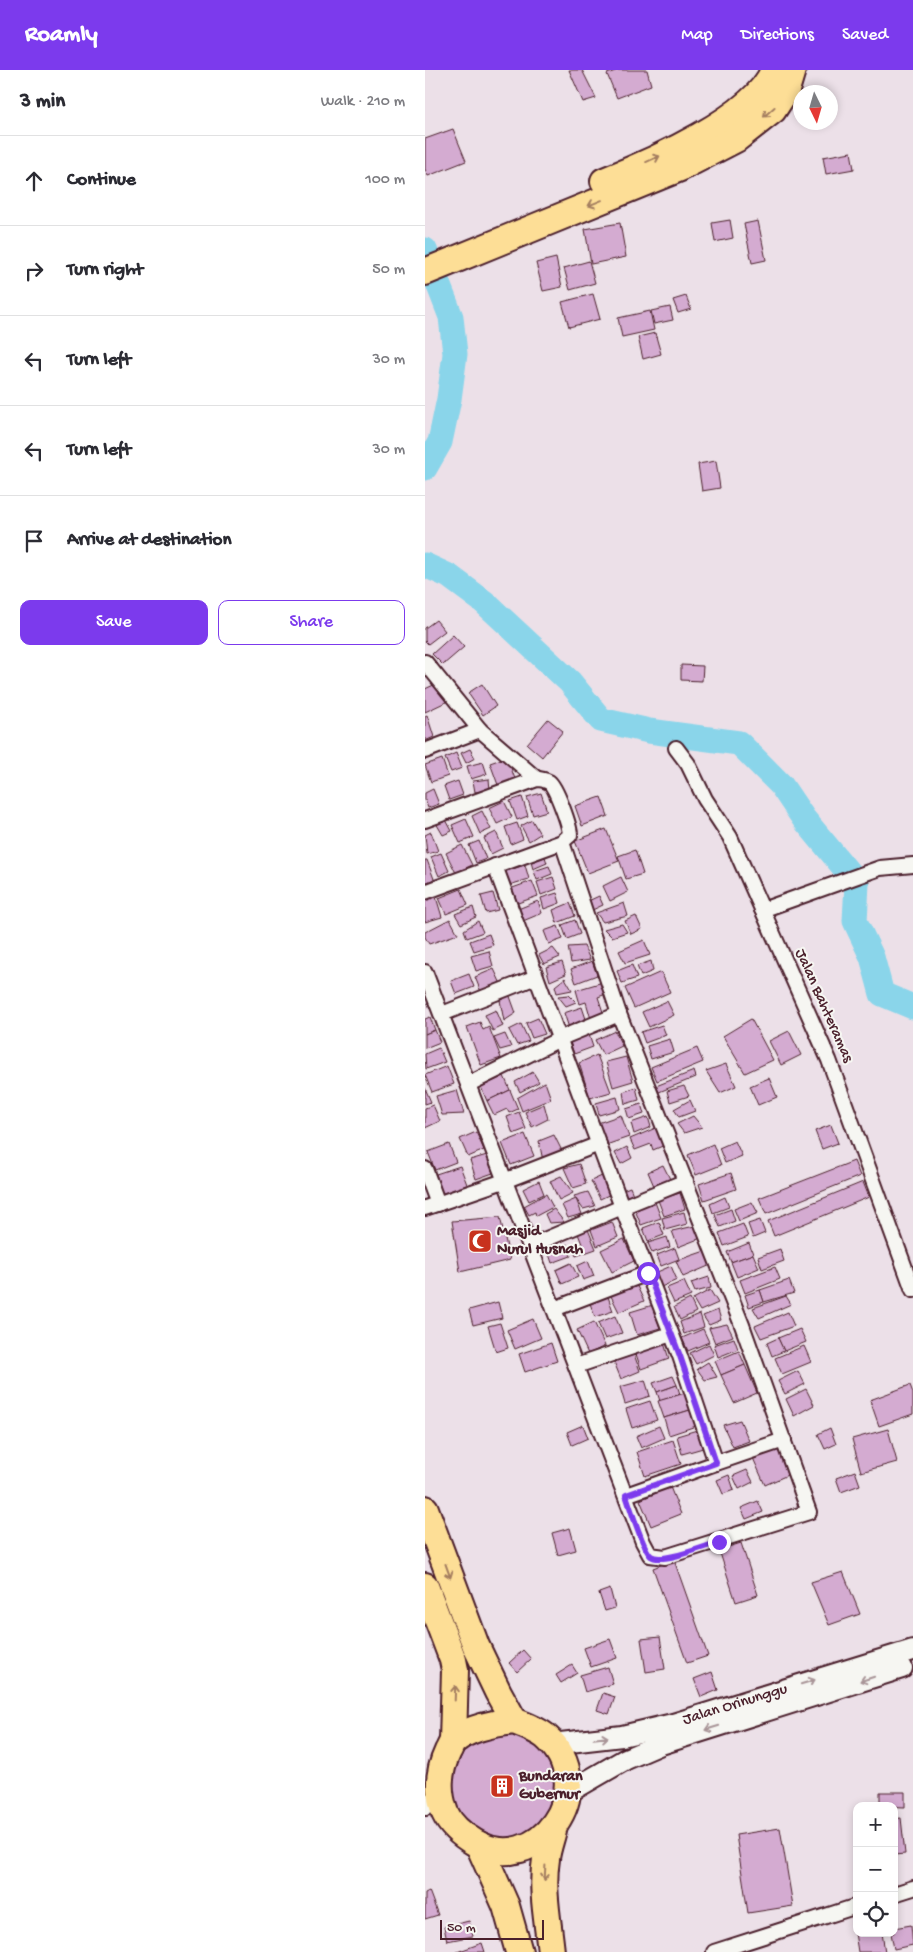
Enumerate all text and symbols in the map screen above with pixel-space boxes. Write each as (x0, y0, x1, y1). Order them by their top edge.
text: Roamly (25, 21, 98, 50)
text: Map (681, 25, 713, 46)
text: Directions (741, 25, 814, 46)
text: Saved (842, 25, 888, 46)
north arrow (793, 85, 838, 130)
text: 3 min (20, 90, 65, 115)
text: Walk · 210 m (321, 93, 405, 112)
one-way arrow (763, 106, 776, 118)
one-way arrow (645, 154, 660, 164)
icon: ahead (20, 167, 48, 195)
text: Continue (67, 169, 136, 192)
text: 100 m (365, 171, 405, 190)
one-way arrow (588, 199, 604, 208)
icon: right (20, 257, 48, 285)
text: Turn right (67, 259, 143, 282)
text: 50 m (372, 261, 405, 280)
icon: left (20, 347, 48, 375)
text: Turn left (67, 349, 131, 372)
text: 30 m (372, 351, 405, 370)
icon: left (20, 437, 48, 465)
text: Turn left (67, 439, 131, 462)
text: 30 m (372, 441, 405, 460)
icon: arrive (20, 527, 48, 555)
text: Arrive at destination (67, 529, 231, 552)
button: Save (20, 600, 208, 645)
button: Share (218, 600, 405, 645)
street label: Jalan Bahteramas (789, 946, 857, 1067)
place label: Masjid Nurul Husnah (497, 1223, 583, 1260)
mosque icon: Masjid Nurul Husnah (467, 1228, 493, 1254)
route start (637, 1262, 660, 1285)
route end (708, 1531, 731, 1554)
one-way arrow (444, 1563, 453, 1578)
one-way arrow (859, 1675, 875, 1685)
one-way arrow (800, 1677, 816, 1687)
street label: Jalan Orinunggu (681, 1680, 790, 1730)
one-way arrow (450, 1685, 460, 1701)
one-way arrow (704, 1724, 720, 1734)
one-way arrow (592, 1733, 608, 1743)
place label: Bundaran Gubernur (518, 1768, 583, 1805)
building icon: Bundaran Gubernur (489, 1773, 515, 1799)
map controls (853, 1802, 898, 1937)
button: + (853, 1802, 898, 1847)
button: − (853, 1847, 898, 1892)
one-way arrow (540, 1865, 549, 1881)
button: locate (853, 1892, 898, 1937)
scale bar (440, 1917, 544, 1940)
text: 50 m (447, 1920, 476, 1937)

